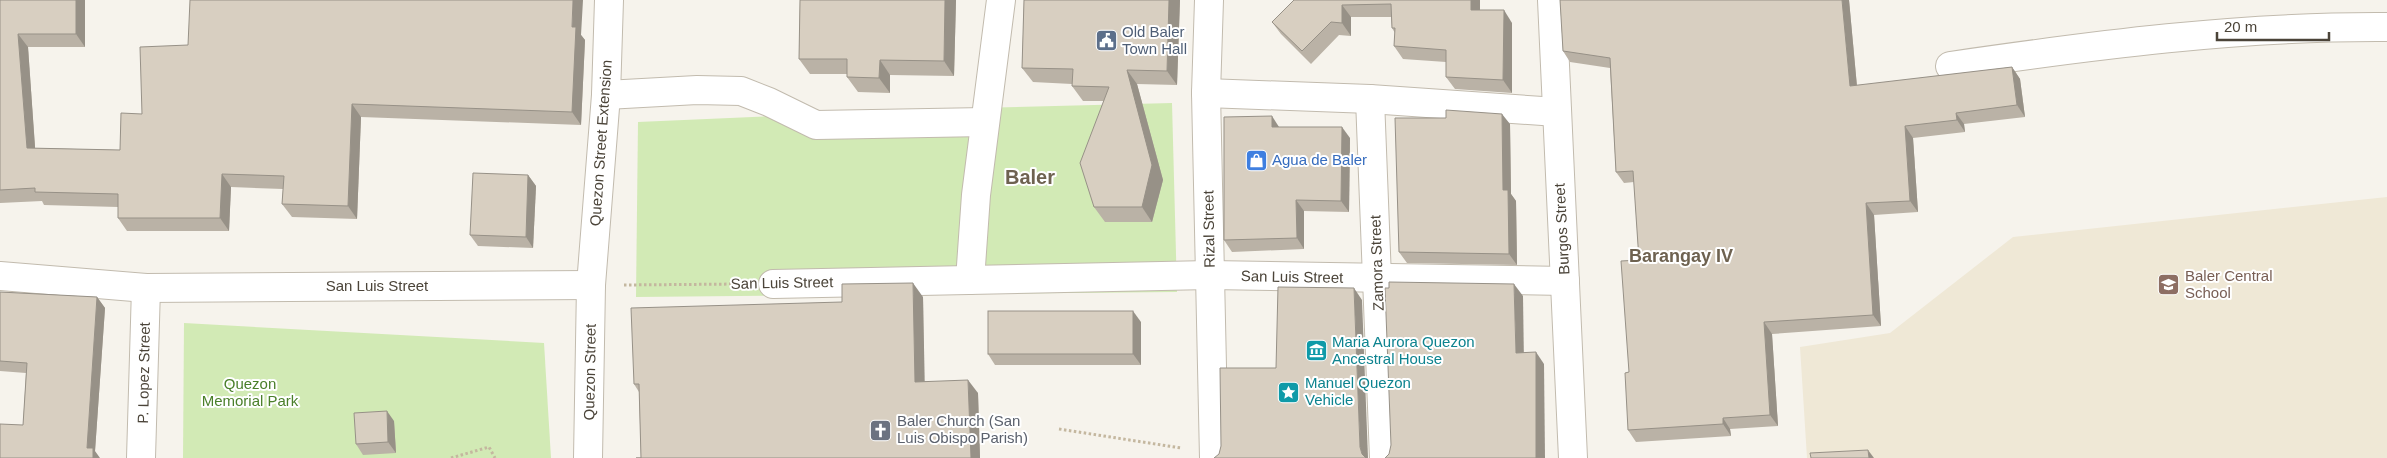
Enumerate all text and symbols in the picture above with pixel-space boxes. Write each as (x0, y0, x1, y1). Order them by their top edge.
scale bar (2217, 10, 2330, 42)
text: 20 m (2224, 18, 2257, 35)
place label: Old Baler Town Hall (1122, 23, 1187, 57)
public building icon: Old Baler Town Hall (1094, 29, 1118, 53)
street label: Quezon Street Extension (586, 59, 615, 227)
shop icon: Agua de Baler (1244, 148, 1268, 172)
place label: Agua de Baler (1272, 151, 1367, 168)
district label: Baler (1005, 166, 1055, 188)
street label: Burgos Street (1551, 182, 1572, 275)
street label: Rizal Street (1199, 189, 1218, 268)
street label: Zamora Street (1366, 214, 1387, 311)
district label: Barangay IV (1629, 246, 1733, 266)
street label: San Luis Street (1241, 267, 1344, 286)
place label: Baler Central School (2185, 267, 2273, 301)
street label: San Luis Street (731, 273, 834, 292)
school or university icon: Baler Central School (2157, 273, 2181, 297)
street label: San Luis Street (326, 277, 429, 294)
street label: P. Lopez Street (134, 321, 153, 424)
street label: Quezon Street (580, 323, 599, 420)
place label: Maria Aurora Quezon Ancestral House (1332, 333, 1475, 367)
museum icon: Maria Aurora Quezon Ancestral House (1304, 339, 1328, 363)
place label: Manuel Quezon Vehicle (1305, 374, 1411, 408)
park label: Quezon Memorial Park (202, 375, 299, 409)
place icon: Manuel Quezon Vehicle (1277, 380, 1301, 404)
place label: Baler Church (San Luis Obispo Parish) (897, 412, 1028, 446)
church icon: Baler Church (San Luis Obispo Parish) (869, 418, 893, 442)

